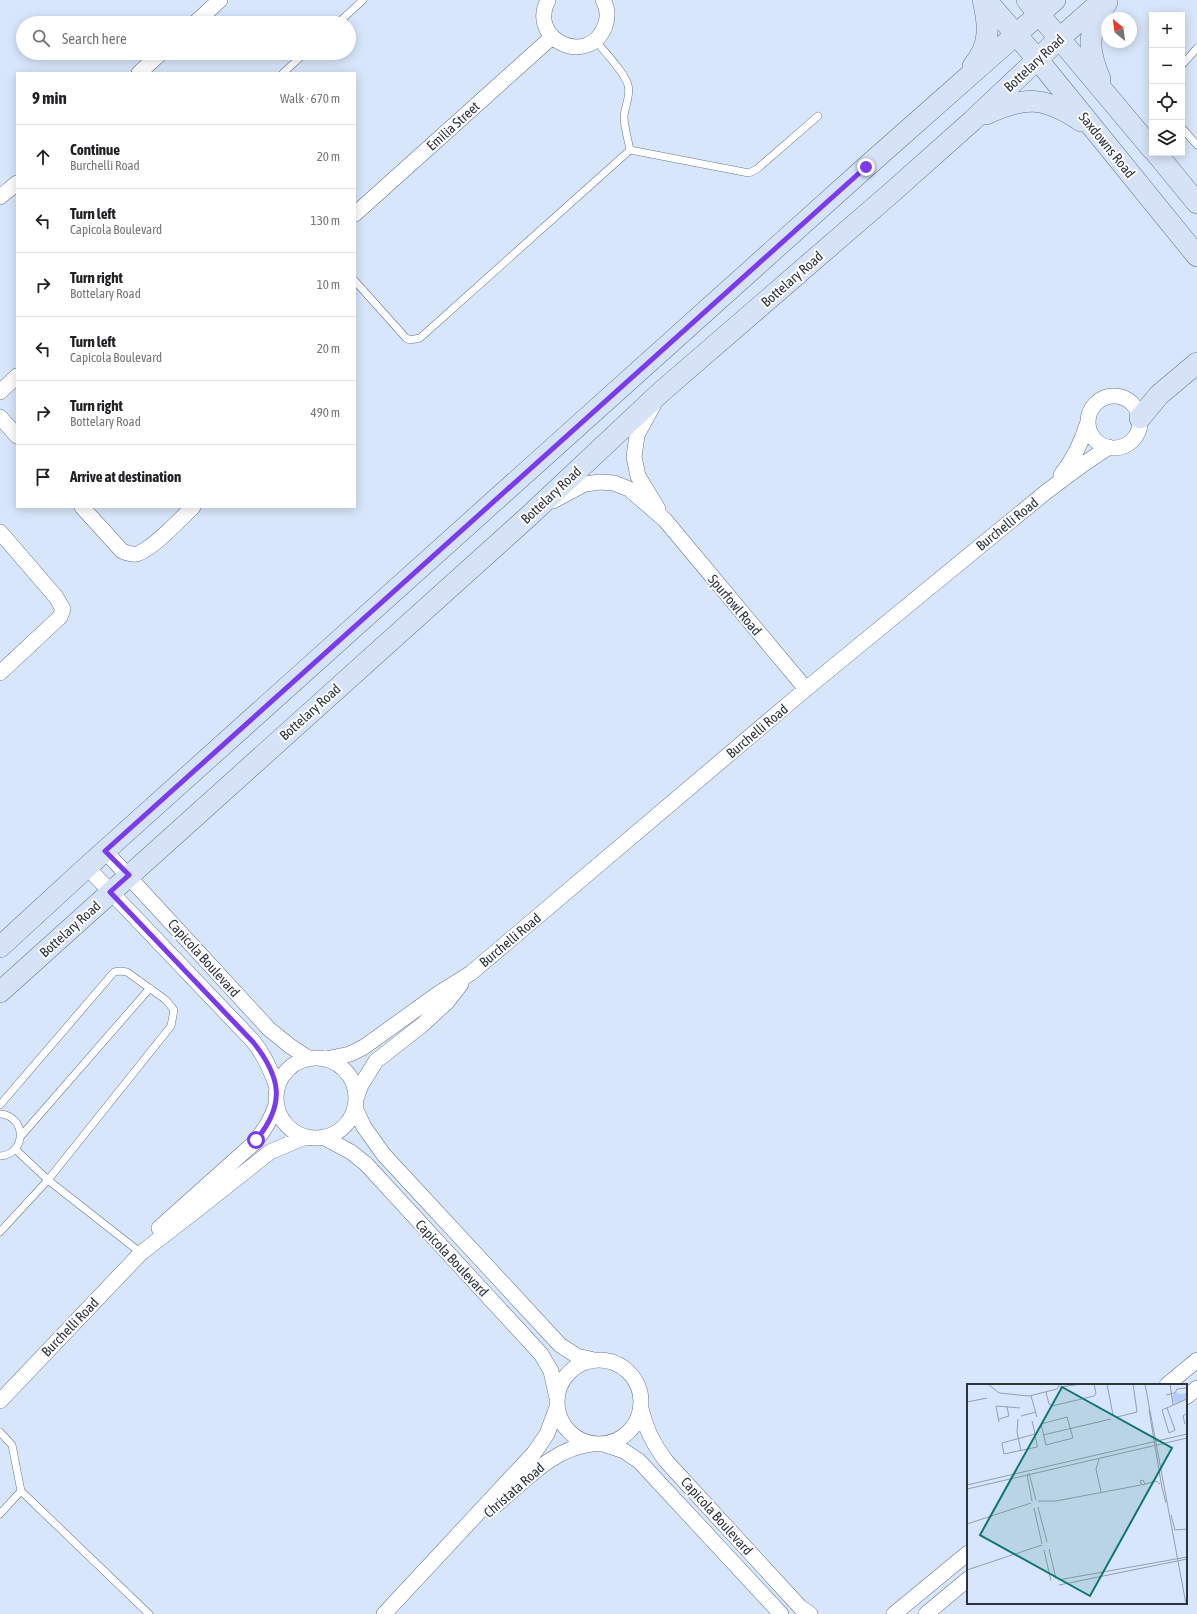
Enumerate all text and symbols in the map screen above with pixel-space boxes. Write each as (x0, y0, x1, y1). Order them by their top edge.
north arrow (1101, 12, 1137, 48)
map controls (1149, 12, 1185, 156)
button: + (1149, 12, 1185, 48)
search box (16, 16, 356, 60)
icon: search (30, 27, 52, 49)
text: Search here (62, 30, 127, 47)
street label: Bottelary Road (1001, 31, 1067, 95)
button: − (1149, 48, 1185, 84)
button: locate (1149, 84, 1185, 120)
text: 9 min (32, 88, 67, 108)
text: Walk · 670 m (280, 91, 340, 106)
street label: Emilia Street (423, 98, 483, 154)
street label: Saxdowns Road (1076, 109, 1138, 181)
button: layers (1149, 120, 1185, 156)
text: Continue (70, 141, 120, 158)
icon: ahead (32, 146, 54, 168)
text: 20 m (317, 149, 340, 164)
text: Burchelli Road (70, 158, 140, 173)
route end (857, 158, 875, 176)
text: Turn left (70, 205, 116, 222)
icon: left (32, 210, 54, 232)
text: 130 m (311, 213, 340, 228)
text: Capicola Boulevard (70, 222, 162, 237)
street label: Bottelary Road (758, 248, 826, 310)
text: Turn right (70, 269, 123, 286)
icon: right (32, 274, 54, 296)
text: 10 m (317, 277, 340, 292)
text: Bottelary Road (70, 286, 141, 301)
text: Turn left (70, 333, 116, 350)
icon: left (32, 338, 54, 360)
text: 20 m (317, 341, 340, 356)
text: Capicola Boulevard (70, 350, 162, 365)
text: Turn right (70, 397, 123, 414)
icon: right (32, 402, 54, 424)
text: 490 m (311, 405, 340, 420)
text: Bottelary Road (70, 414, 141, 429)
street label: Bottelary Road (518, 463, 584, 527)
icon: arrive (32, 466, 54, 488)
text: Arrive at destination (70, 468, 181, 485)
street label: Burchelli Road (973, 494, 1041, 554)
street label: Spurfowl Road (705, 571, 765, 639)
street label: Bottelary Road (276, 681, 344, 743)
street label: Burchelli Road (723, 701, 791, 761)
street label: Bottelary Road (36, 898, 104, 960)
street label: Burchelli Road (476, 910, 544, 970)
street label: Capicola Boulevard (165, 916, 243, 1000)
route start (247, 1131, 265, 1149)
street label: Capicola Boulevard (412, 1216, 492, 1300)
street label: Burchelli Road (38, 1294, 102, 1360)
inset map (967, 1384, 1187, 1604)
street label: Christata Road (480, 1459, 548, 1521)
street label: Capicola Boulevard (678, 1474, 756, 1558)

